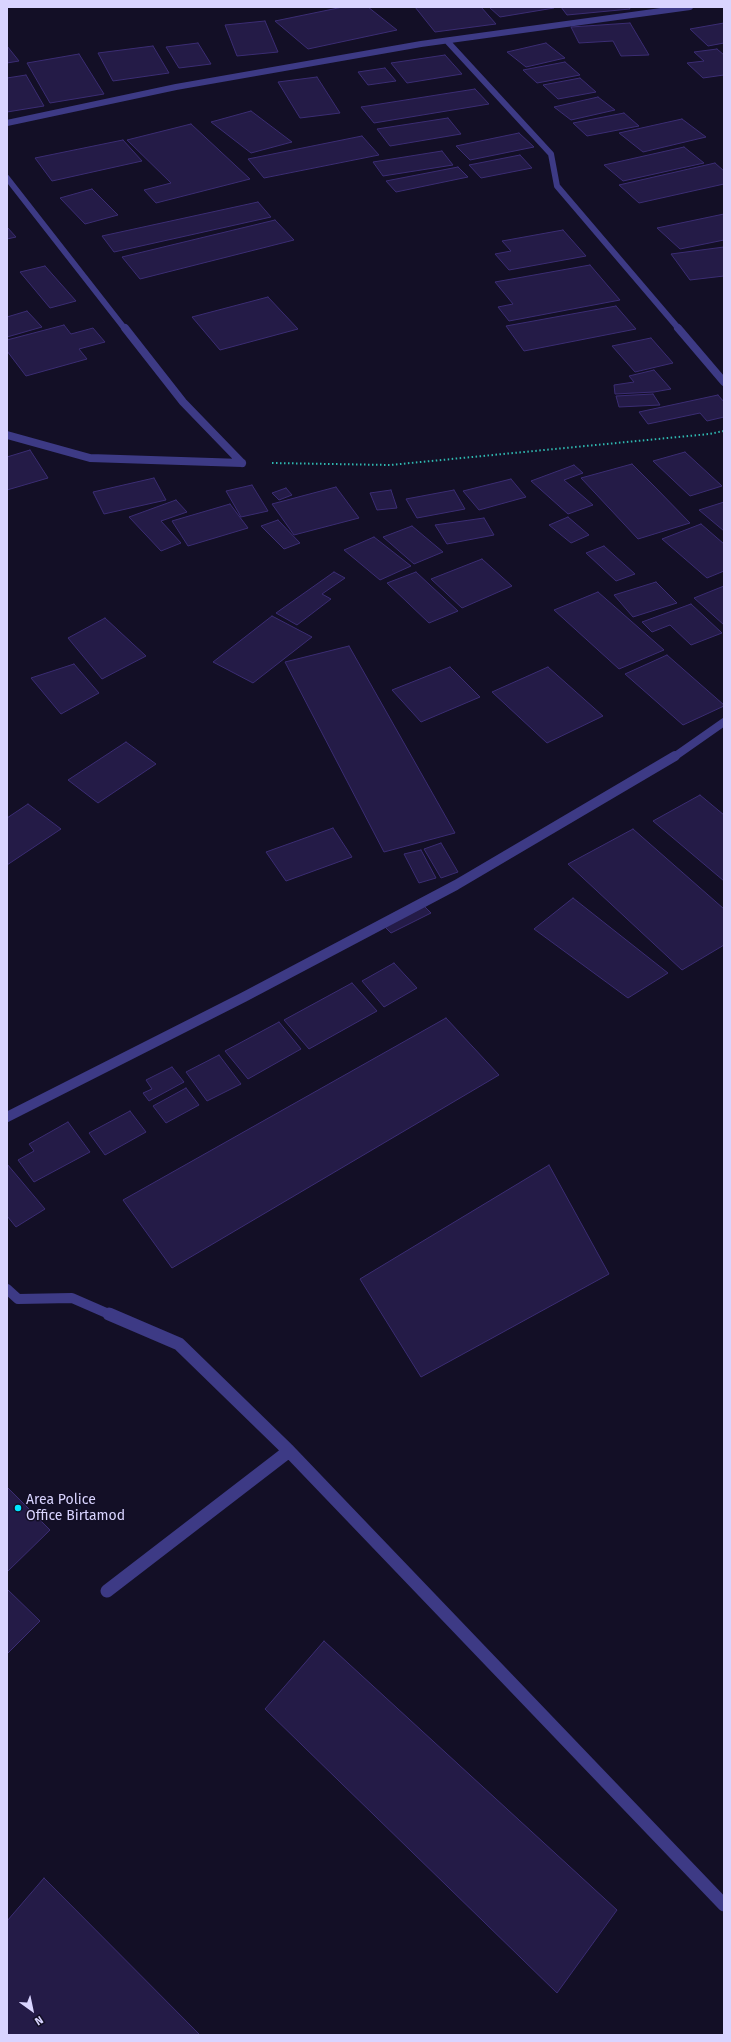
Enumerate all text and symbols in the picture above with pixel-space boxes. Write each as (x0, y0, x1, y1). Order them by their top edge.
place label: Area Police Office Birtamod (26, 1492, 125, 1524)
marker: Area Police Office Birtamod (13, 1503, 23, 1513)
north arrow (12, 1990, 52, 2030)
text: N (32, 2013, 45, 2028)

